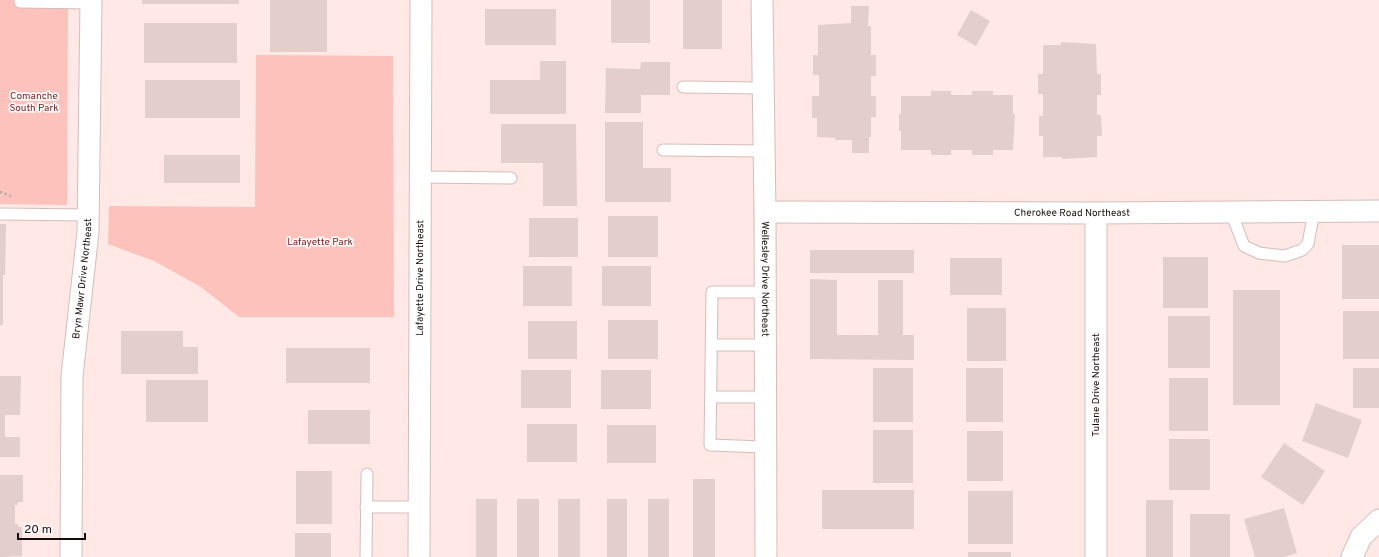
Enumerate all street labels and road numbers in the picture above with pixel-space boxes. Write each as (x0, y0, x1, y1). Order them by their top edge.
street label: Cherokee Road Northeast (1014, 206, 1130, 220)
street label: Bryn Mawr Drive Northeast (70, 218, 95, 340)
street label: Lafayette Drive Northeast (413, 220, 427, 336)
street label: Wellesley Drive Northeast (759, 221, 772, 337)
street label: Tulane Drive Northeast (1090, 333, 1103, 437)

